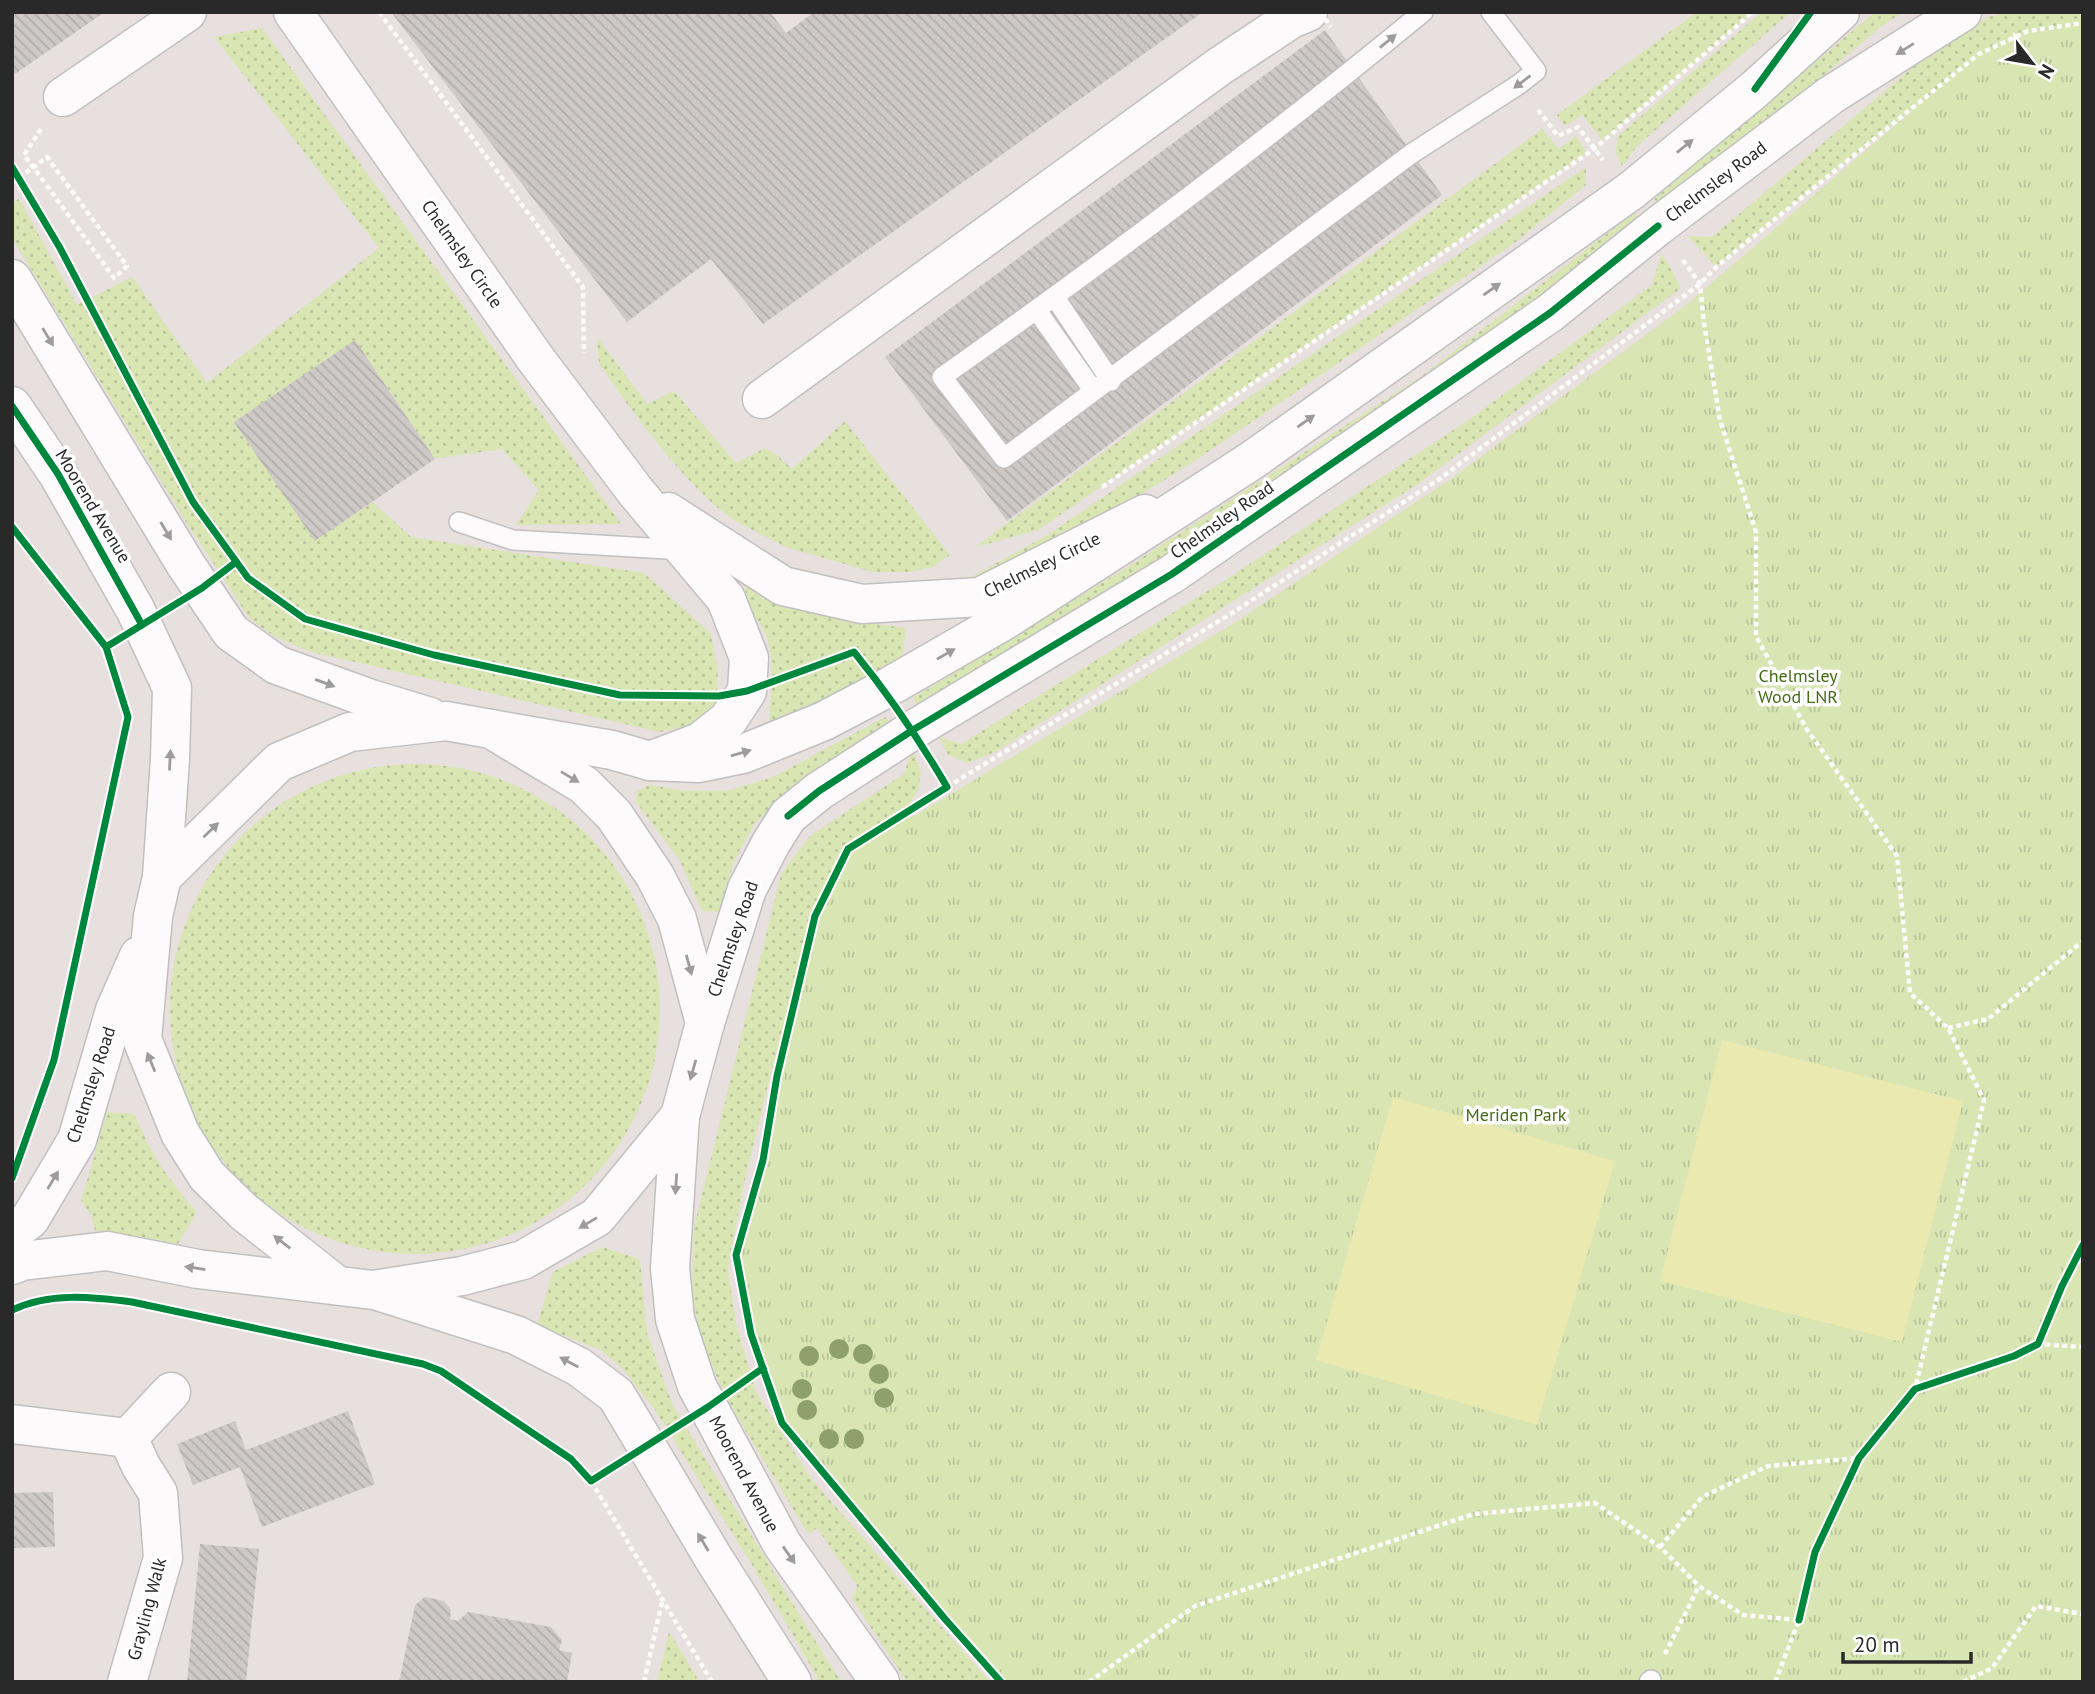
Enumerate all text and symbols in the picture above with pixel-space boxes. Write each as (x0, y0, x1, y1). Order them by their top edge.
north arrow (1997, 28, 2067, 98)
one-way arrow (1380, 34, 1397, 49)
one-way arrow (1895, 42, 1914, 55)
text: N (2033, 60, 2060, 83)
one-way arrow (1513, 75, 1531, 90)
street label: Chelmsley Road (1660, 136, 1771, 227)
one-way arrow (1676, 139, 1694, 154)
street label: Chelmsley Circle (417, 195, 508, 312)
one-way arrow (1483, 282, 1501, 296)
one-way arrow (41, 328, 54, 347)
one-way arrow (1297, 414, 1315, 428)
street label: Moorend Avenue (50, 445, 136, 567)
street label: Chelmsley Road (1165, 475, 1278, 564)
one-way arrow (160, 522, 172, 541)
street label: Chelmsley Circle (980, 526, 1104, 603)
one-way arrow (936, 648, 955, 660)
park label: Chelmsley Wood LNR (1758, 664, 1838, 708)
one-way arrow (314, 677, 335, 688)
one-way arrow (731, 747, 753, 758)
one-way arrow (164, 749, 175, 771)
one-way arrow (561, 771, 580, 784)
one-way arrow (202, 821, 219, 838)
street label: Chelmsley Road (702, 878, 763, 1000)
one-way arrow (684, 954, 695, 976)
street label: Chelmsley Road (61, 1024, 120, 1146)
one-way arrow (146, 1051, 157, 1072)
one-way arrow (687, 1059, 698, 1081)
park label: Meriden Park (1466, 1103, 1567, 1126)
one-way arrow (47, 1170, 59, 1189)
one-way arrow (670, 1173, 681, 1195)
one-way arrow (578, 1216, 597, 1229)
one-way arrow (273, 1234, 291, 1249)
one-way arrow (183, 1262, 205, 1273)
one-way arrow (559, 1357, 579, 1368)
street label: Moorend Avenue (704, 1412, 785, 1536)
one-way arrow (697, 1532, 709, 1551)
one-way arrow (782, 1546, 796, 1564)
street label: Grayling Walk (122, 1555, 171, 1663)
scale bar (1843, 1620, 1971, 1664)
text: 20 m (1854, 1631, 1900, 1658)

